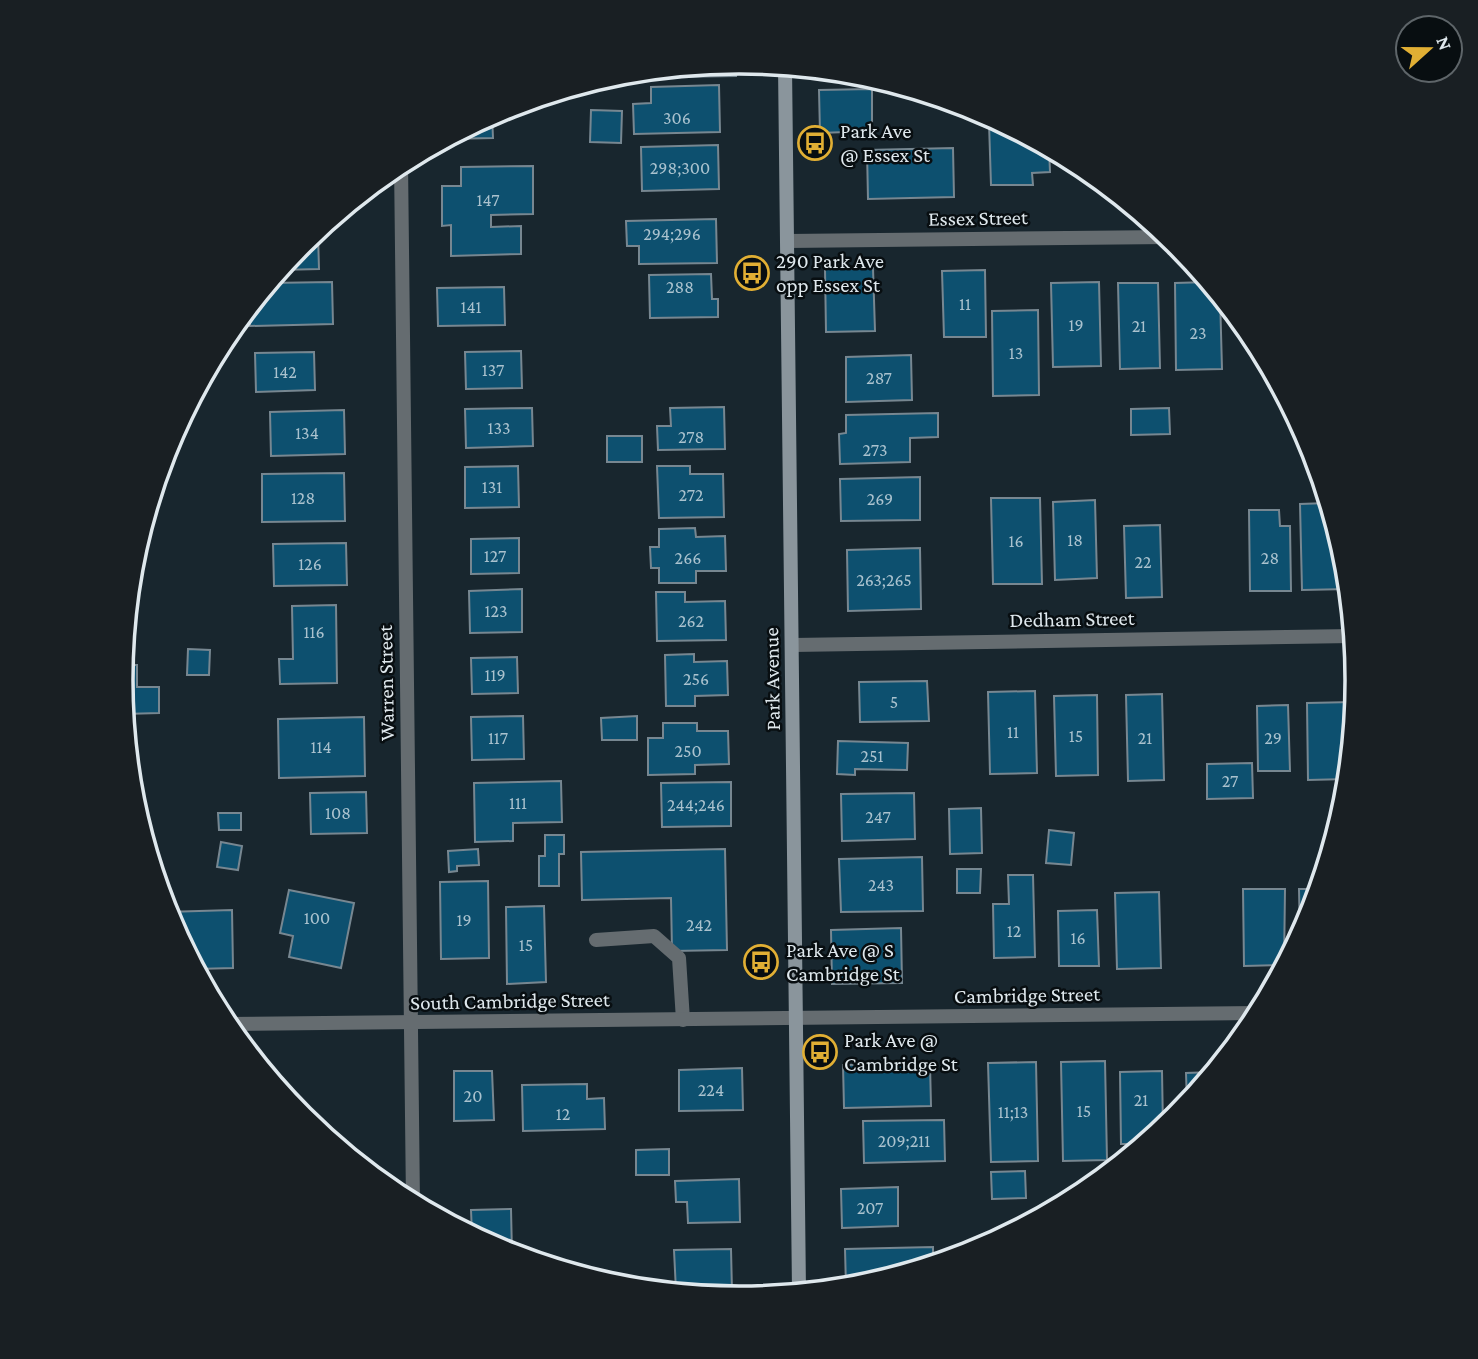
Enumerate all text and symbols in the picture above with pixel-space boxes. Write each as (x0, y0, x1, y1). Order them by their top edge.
north arrow (1394, 14, 1464, 84)
text: N (1432, 33, 1457, 53)
house number: 306 (663, 108, 691, 128)
place label: Park Ave @ Essex St (840, 119, 931, 167)
bus stop icon: Park Ave @ Essex St (796, 124, 834, 162)
house number: 298;300 (650, 158, 710, 178)
house number: 147 (476, 190, 500, 210)
street label: Essex Street (928, 205, 1029, 231)
house number: 294;296 (643, 224, 701, 244)
place label: 290 Park Ave opp Essex St (776, 249, 884, 297)
bus stop icon: 290 Park Ave opp Essex St (733, 254, 771, 292)
house number: 288 (666, 277, 694, 297)
house number: 11 (959, 294, 971, 314)
house number: 141 (460, 297, 482, 317)
house number: 19 (1068, 315, 1084, 335)
house number: 21 (1132, 316, 1146, 336)
house number: 23 (1189, 323, 1207, 343)
house number: 13 (1009, 343, 1023, 363)
house number: 137 (482, 360, 504, 380)
house number: 142 (273, 362, 297, 382)
house number: 287 (866, 368, 892, 388)
house number: 133 (488, 418, 510, 438)
house number: 134 (295, 423, 319, 443)
house number: 278 (678, 427, 704, 447)
house number: 273 (863, 440, 887, 460)
house number: 131 (482, 477, 502, 497)
house number: 272 (678, 485, 704, 505)
house number: 128 (291, 488, 315, 508)
house number: 269 (867, 489, 893, 509)
house number: 18 (1067, 530, 1083, 550)
house number: 16 (1008, 531, 1024, 551)
house number: 127 (484, 546, 506, 566)
house number: 266 (675, 548, 701, 568)
house number: 28 (1261, 548, 1279, 568)
house number: 22 (1134, 552, 1152, 572)
house number: 126 (298, 554, 322, 574)
house number: 263;265 (856, 570, 912, 590)
house number: 123 (484, 601, 508, 621)
street label: Dedham Street (1009, 606, 1136, 632)
house number: 262 (678, 611, 704, 631)
house number: 116 (303, 622, 325, 642)
street label: Warren Street (373, 624, 399, 741)
street label: Park Avenue (759, 627, 785, 731)
house number: 119 (484, 665, 506, 685)
house number: 256 (683, 669, 709, 689)
house number: 5 (890, 692, 898, 712)
house number: 11 (1007, 722, 1019, 742)
house number: 15 (1069, 726, 1083, 746)
house number: 117 (488, 728, 508, 748)
house number: 21 (1138, 728, 1152, 748)
house number: 29 (1264, 728, 1282, 748)
house number: 114 (310, 737, 332, 757)
house number: 250 (674, 741, 702, 761)
house number: 251 (861, 746, 883, 766)
house number: 27 (1222, 771, 1238, 791)
house number: 111 (509, 793, 527, 813)
house number: 244;246 (667, 795, 725, 815)
house number: 108 (325, 803, 351, 823)
house number: 247 (865, 807, 891, 827)
house number: 243 (868, 875, 894, 895)
house number: 100 (304, 908, 330, 928)
house number: 19 (456, 910, 472, 930)
house number: 242 (686, 915, 712, 935)
house number: 12 (1007, 921, 1021, 941)
house number: 16 (1070, 928, 1086, 948)
house number: 15 (519, 935, 533, 955)
place label: Park Ave @ S Cambridge St (786, 938, 901, 986)
bus stop icon: Park Ave @ S Cambridge St (742, 943, 780, 981)
street label: Cambridge Street (954, 982, 1101, 1008)
street label: South Cambridge Street (410, 987, 611, 1015)
place label: Park Ave @ Cambridge St (844, 1028, 959, 1076)
bus stop icon: Park Ave @ Cambridge St (801, 1033, 839, 1071)
house number: 224 (698, 1080, 724, 1100)
house number: 20 (464, 1086, 482, 1106)
house number: 21 (1134, 1090, 1148, 1110)
house number: 15 (1077, 1101, 1091, 1121)
house number: 11;13 (998, 1102, 1028, 1122)
house number: 12 (556, 1104, 570, 1124)
house number: 209;211 (878, 1131, 930, 1151)
house number: 207 (857, 1198, 883, 1218)

